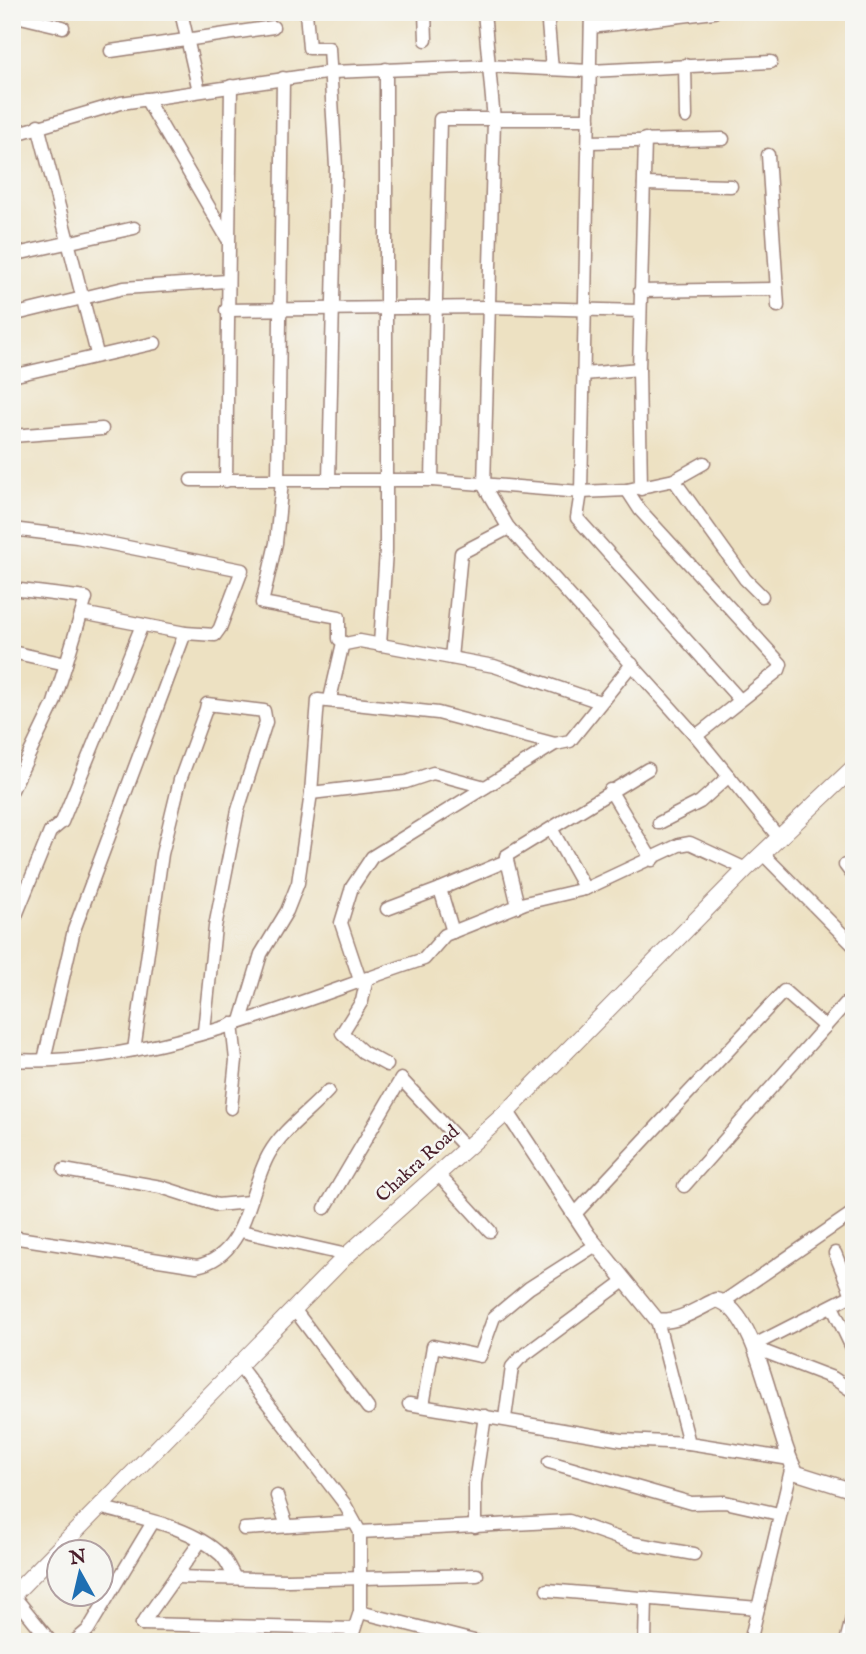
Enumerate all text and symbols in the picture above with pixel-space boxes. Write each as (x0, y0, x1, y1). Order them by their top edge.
street label: Chakra Road (371, 1120, 465, 1208)
north arrow (46, 1538, 116, 1608)
text: N (67, 1545, 88, 1571)

